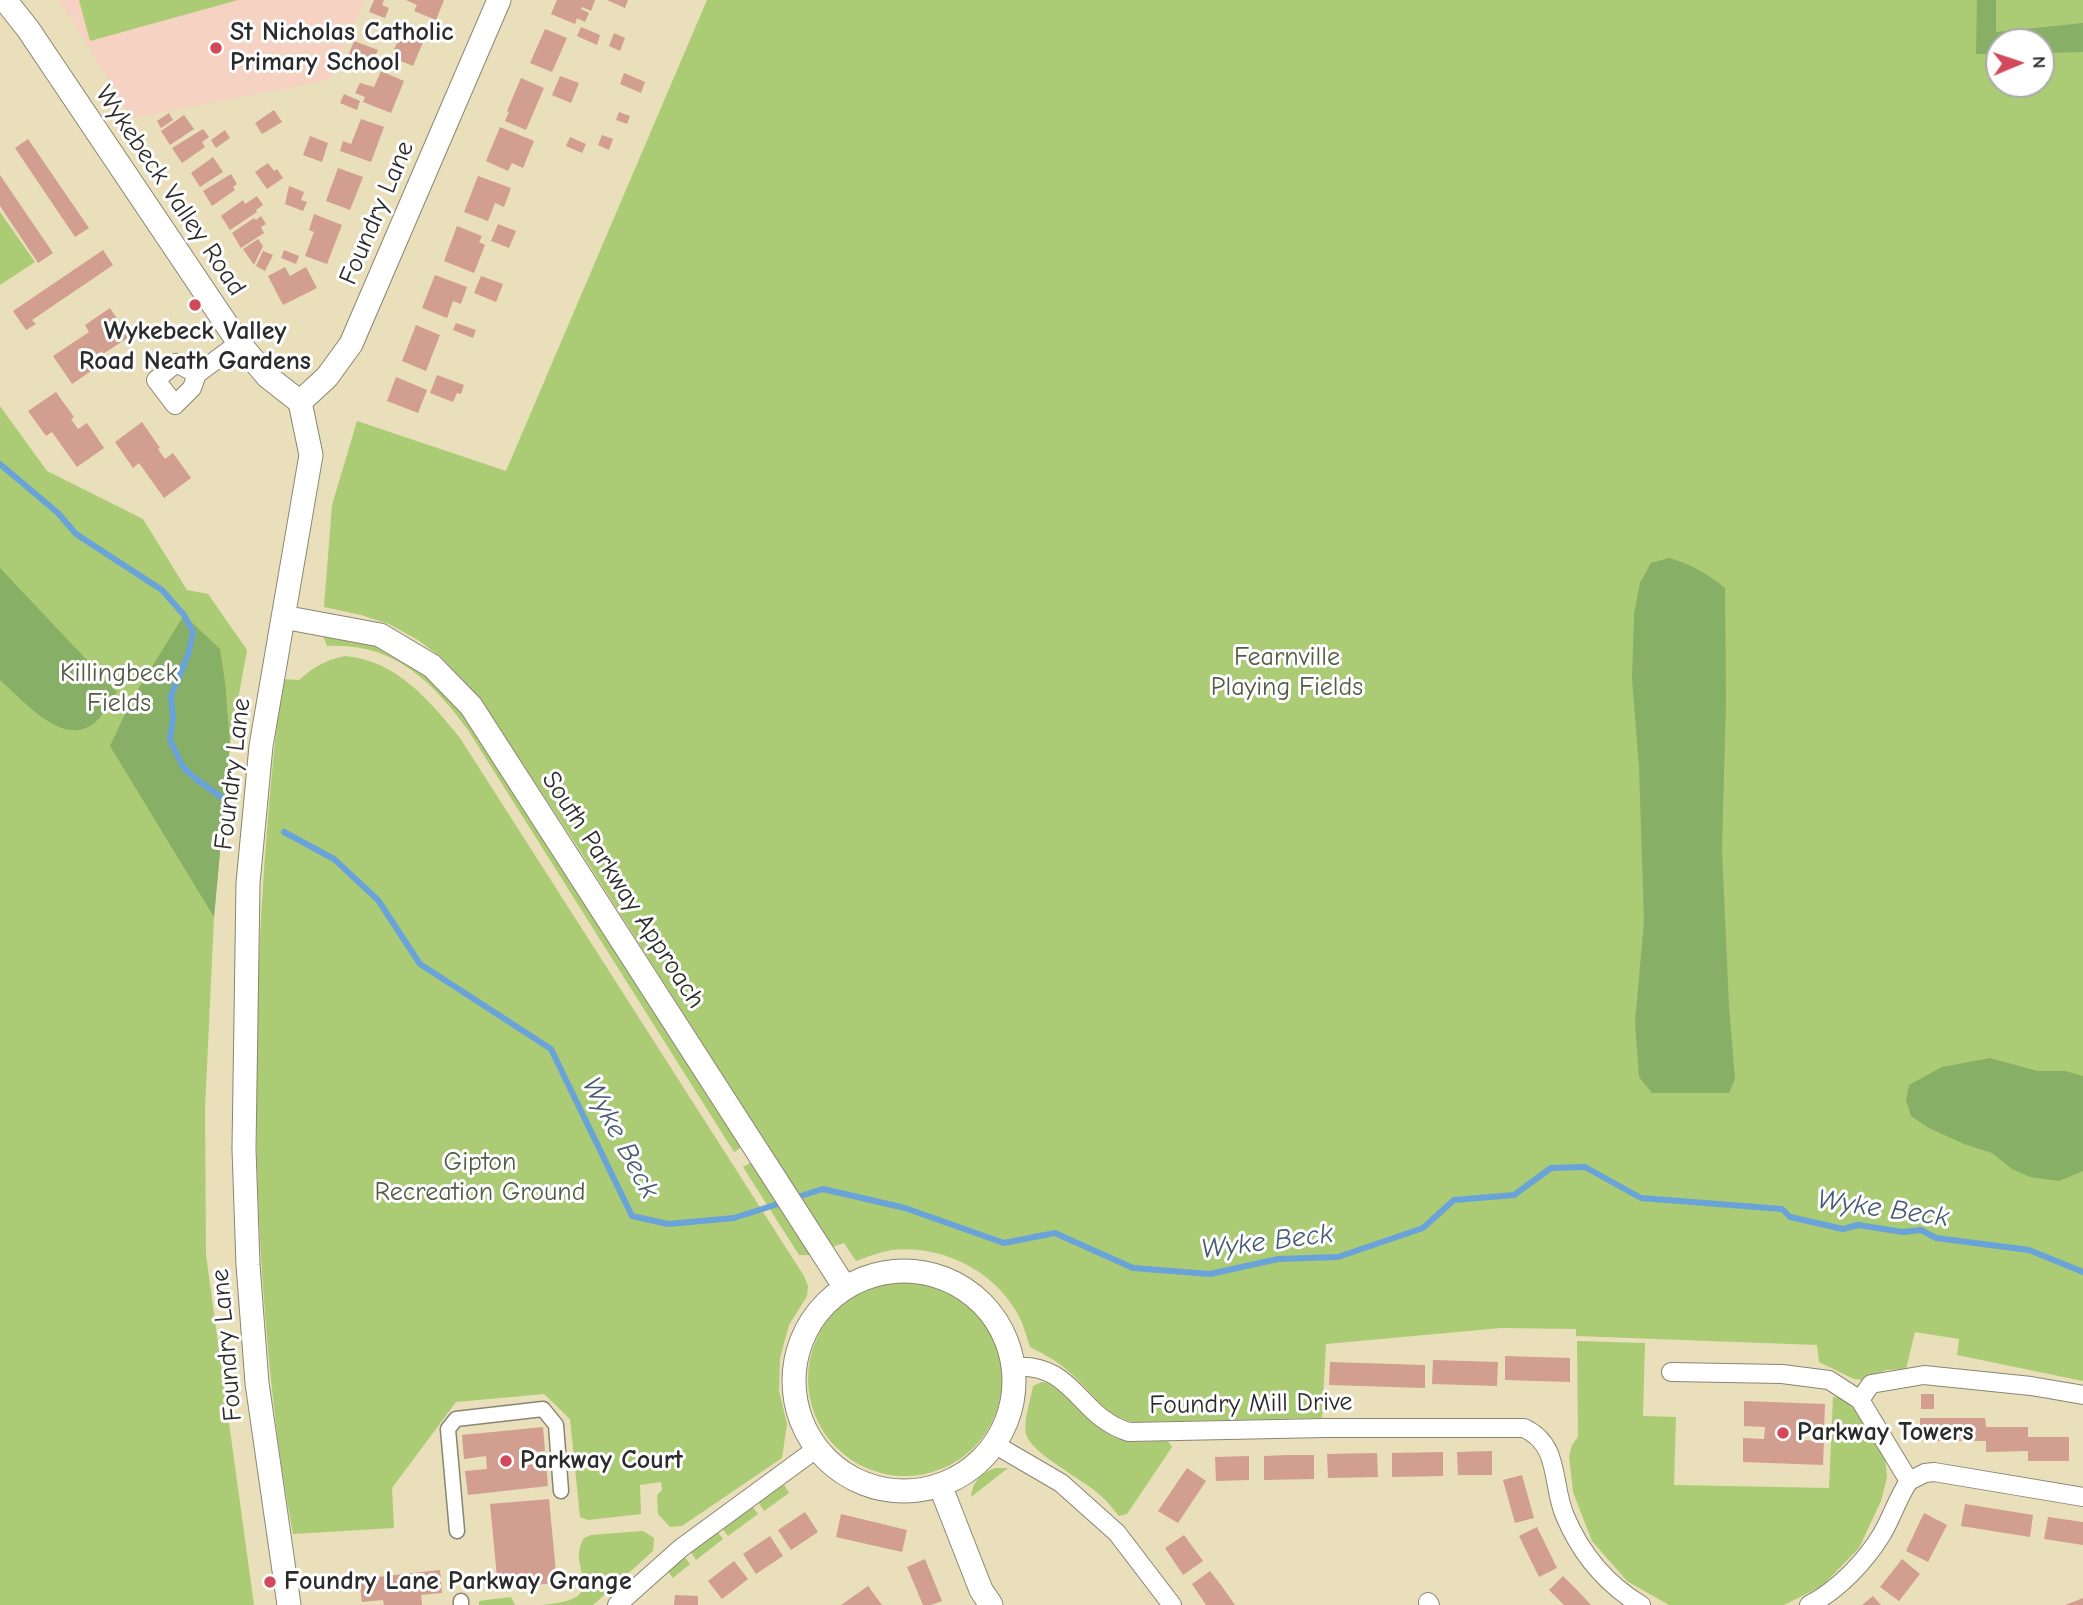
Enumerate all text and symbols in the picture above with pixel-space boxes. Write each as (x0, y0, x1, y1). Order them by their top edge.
place label: St Nicholas Catholic Primary School (230, 17, 453, 78)
north arrow (1985, 28, 2055, 98)
marker: St Nicholas Catholic Primary School (208, 40, 224, 56)
text: N (2028, 56, 2050, 69)
street label: Wykebeck Valley Road (88, 80, 252, 302)
street label: Foundry Lane (333, 137, 421, 289)
marker: Wykebeck Valley Road Neath Gardens (187, 297, 203, 313)
place label: Wykebeck Valley Road Neath Gardens (79, 316, 311, 378)
park label: Fearnville Playing Fields (1211, 642, 1363, 704)
park label: Killingbeck Fields (60, 658, 178, 720)
street label: Foundry Lane (208, 696, 258, 852)
street label: South Parkway Approach (535, 766, 711, 1014)
water label: Wyke Beck (574, 1072, 666, 1204)
park label: Gipton Recreation Ground (375, 1147, 585, 1208)
water label: Wyke Beck (1815, 1183, 1951, 1235)
water label: Wyke Beck (1199, 1217, 1335, 1267)
street label: Foundry Lane (205, 1268, 249, 1422)
street label: Foundry Mill Drive (1149, 1387, 1353, 1421)
place label: Parkway Towers (1797, 1417, 1974, 1449)
marker: Parkway Towers (1775, 1425, 1791, 1441)
place label: Parkway Court (520, 1445, 683, 1477)
marker: Parkway Court (498, 1453, 514, 1469)
place label: Foundry Lane Parkway Grange (284, 1566, 632, 1598)
marker: Foundry Lane Parkway Grange (262, 1574, 278, 1590)

